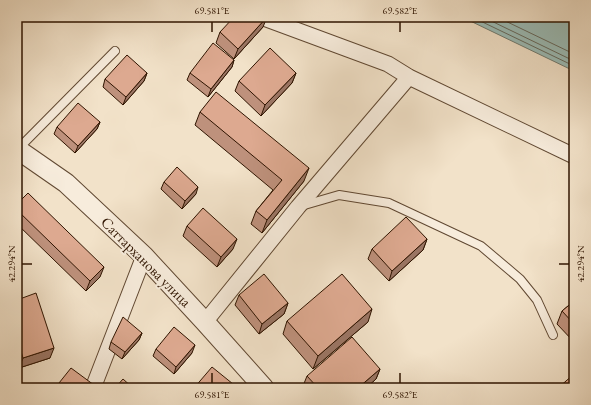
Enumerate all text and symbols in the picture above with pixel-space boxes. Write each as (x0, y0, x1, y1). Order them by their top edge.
text: 69.581°E (195, 4, 230, 17)
text: 69.582°E (383, 4, 418, 17)
street label: Саттарханова улица (97, 212, 196, 311)
text: 42.294°N (5, 245, 18, 283)
text: 42.294°N (574, 245, 587, 283)
text: 69.581°E (195, 388, 230, 401)
text: 69.582°E (383, 388, 418, 401)

